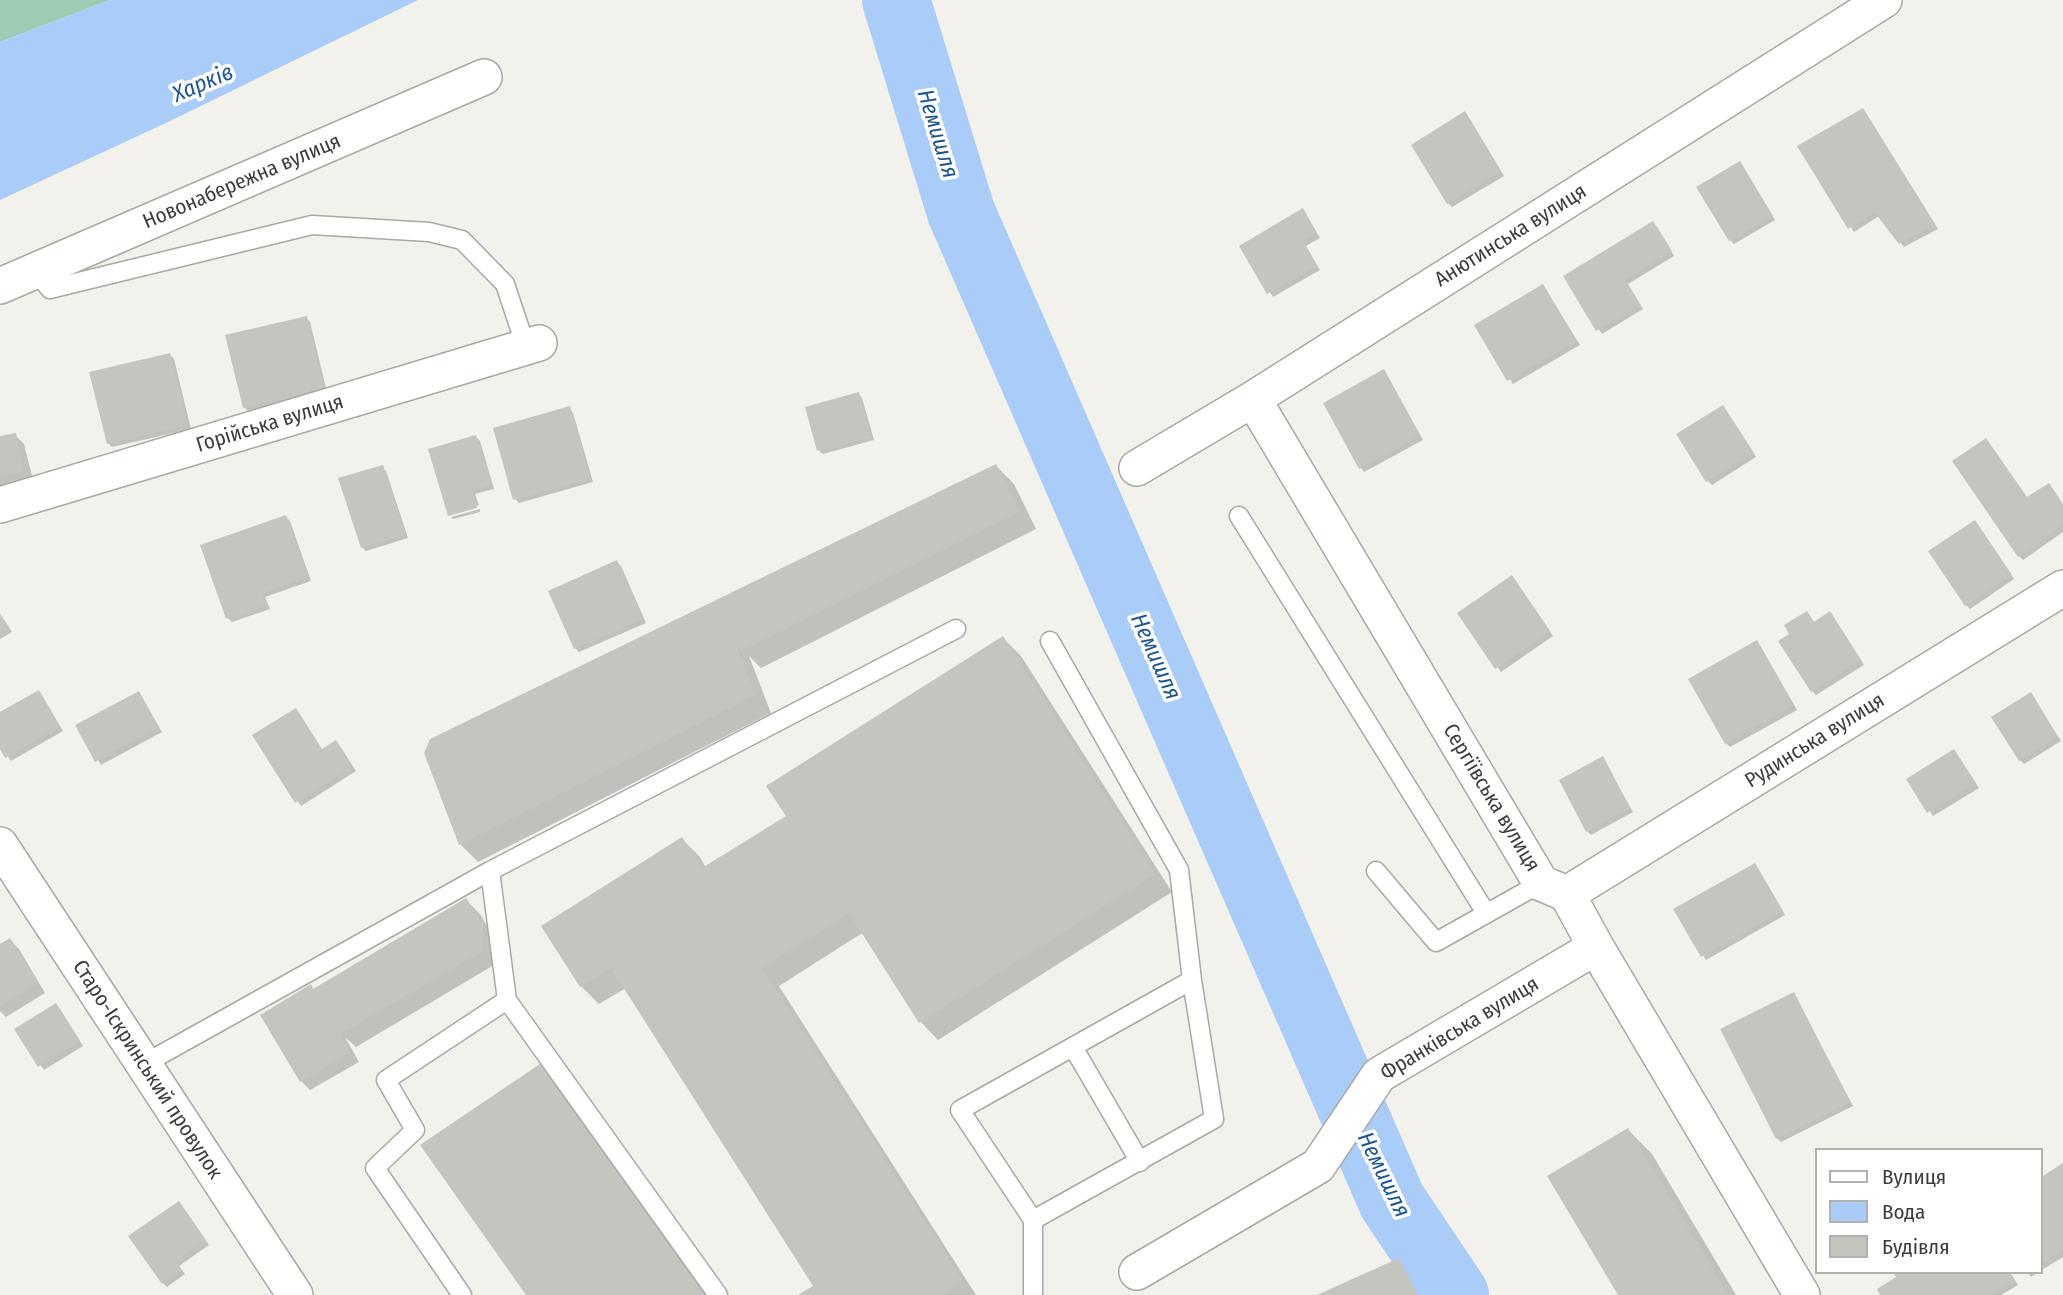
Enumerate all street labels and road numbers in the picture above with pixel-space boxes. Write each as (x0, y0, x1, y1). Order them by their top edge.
street label: Новонабережна вулиця (139, 129, 345, 235)
street label: Анютинська вулиця (1430, 179, 1592, 293)
street label: Горійська вулиця (193, 390, 347, 458)
street label: Рудинська вулиця (1741, 688, 1889, 794)
street label: Сергіївська вулиця (1437, 720, 1545, 876)
street label: Старо-Іскринський провулок (67, 956, 227, 1184)
street label: Франківська вулиця (1376, 972, 1544, 1086)

